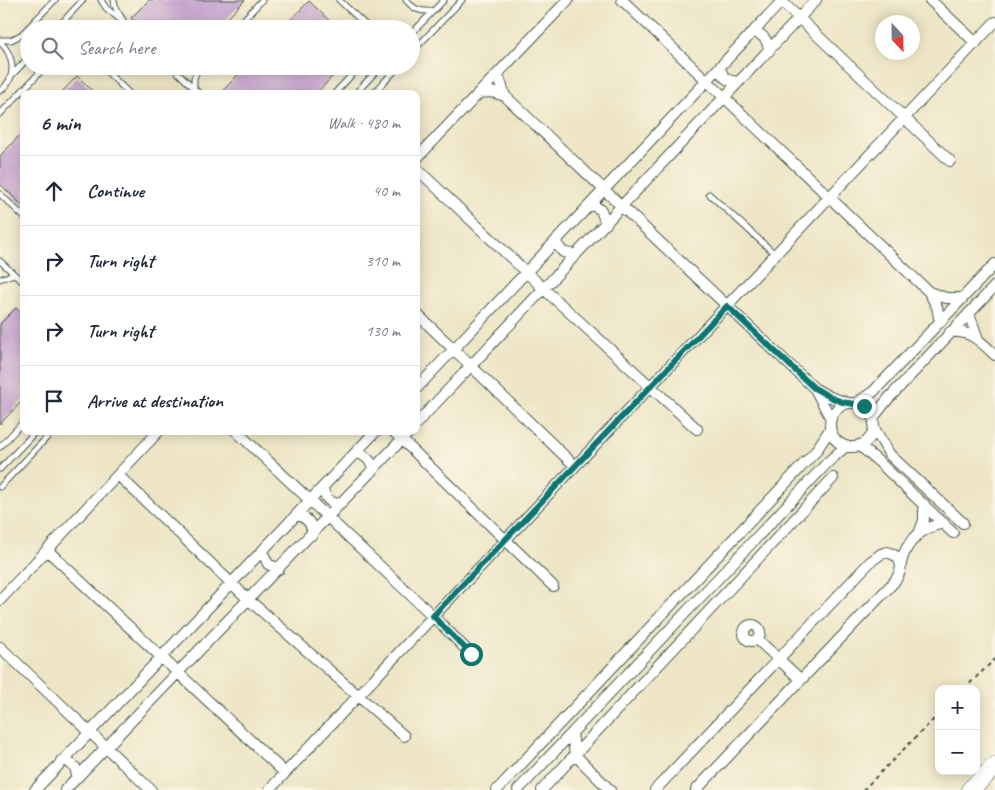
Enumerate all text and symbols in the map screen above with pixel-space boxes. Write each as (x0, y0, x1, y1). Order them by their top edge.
north arrow (875, 15, 920, 60)
search box (20, 20, 420, 75)
icon: search (38, 34, 66, 62)
text: Search here (78, 36, 155, 60)
text: 6 min (40, 110, 81, 136)
text: Walk · 480 m (328, 113, 400, 133)
icon: ahead (40, 177, 68, 205)
text: Continue (87, 179, 144, 203)
text: 40 m (373, 181, 400, 201)
icon: right (40, 247, 68, 275)
text: Turn right (87, 249, 154, 273)
text: 310 m (366, 251, 400, 271)
icon: right (40, 317, 68, 345)
text: Turn right (87, 319, 154, 343)
text: 130 m (366, 321, 400, 341)
icon: arrive (40, 387, 68, 415)
text: Arrive at destination (87, 389, 223, 413)
route end (853, 395, 876, 418)
route start (460, 643, 483, 666)
map controls (935, 685, 980, 775)
button: + (935, 685, 980, 730)
button: − (935, 730, 980, 775)

